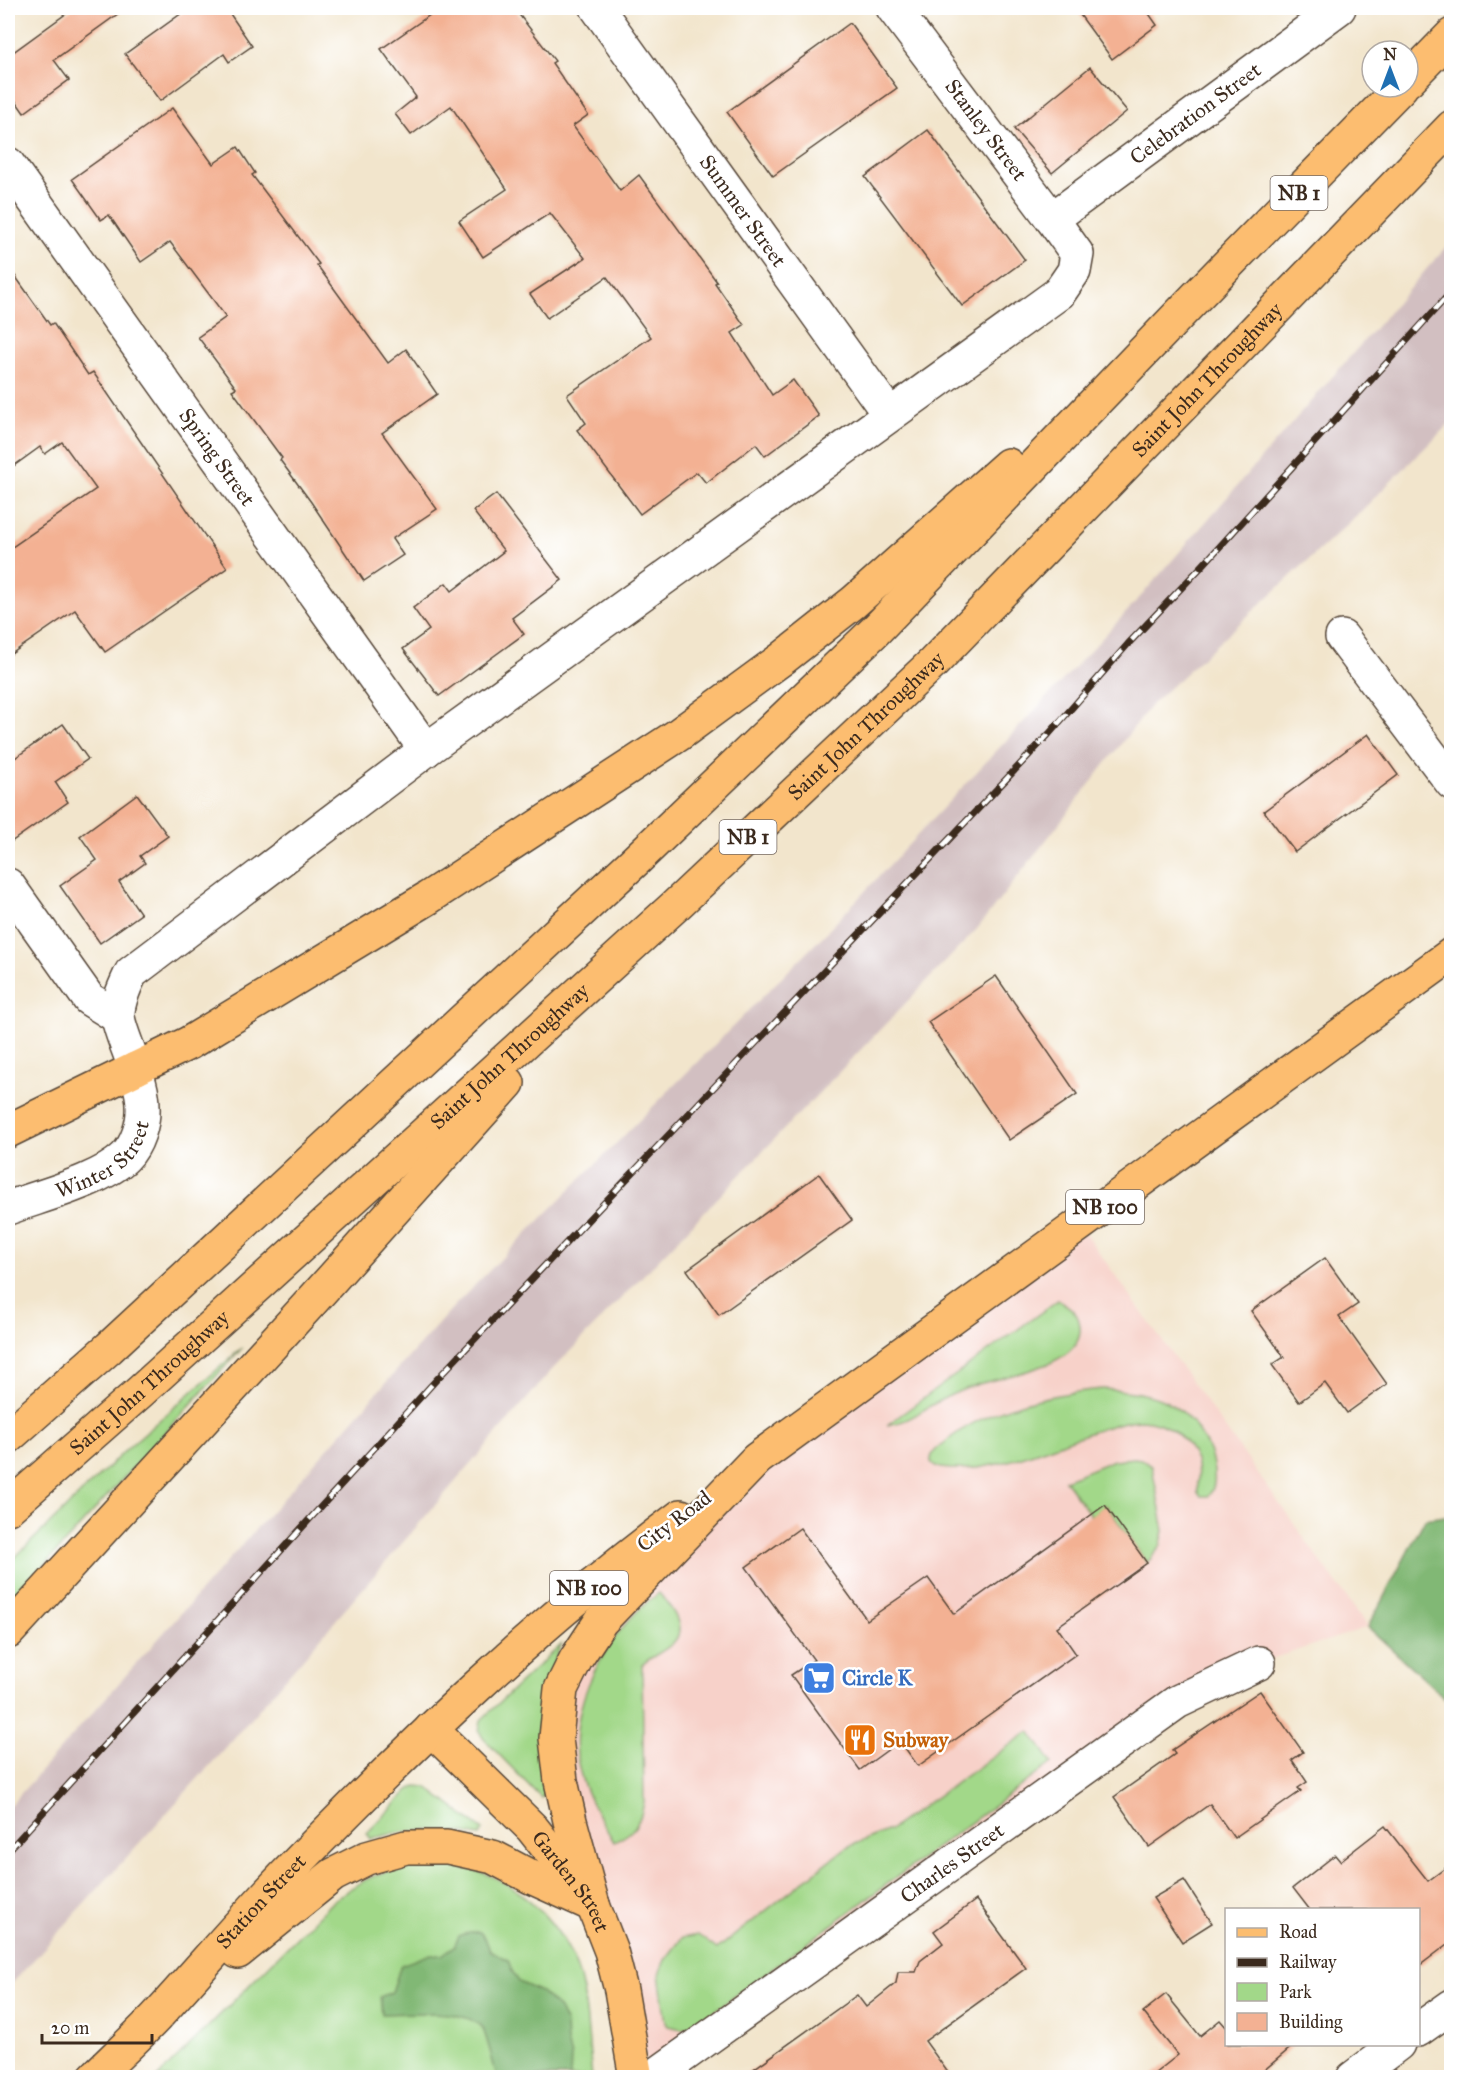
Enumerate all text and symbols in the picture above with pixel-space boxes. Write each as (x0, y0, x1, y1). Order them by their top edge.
north arrow (1360, 39, 1420, 99)
text: N (1383, 45, 1397, 64)
street label: Celebration Street (1125, 56, 1267, 170)
street label: Stanley Street (939, 74, 1033, 186)
street label: Summer Street (694, 150, 792, 273)
road number: NB 1 (1270, 176, 1328, 210)
street label: Saint John Throughway (1126, 296, 1289, 463)
street label: Spring Street (173, 403, 261, 512)
street label: Saint John Throughway (782, 645, 951, 806)
road number: NB 1 (720, 820, 777, 854)
street label: Saint John Throughway (425, 977, 595, 1135)
street label: Winter Street (52, 1118, 155, 1204)
road number: NB 100 (1066, 1190, 1144, 1224)
street label: Saint John Throughway (64, 1304, 235, 1461)
street label: City Road (632, 1484, 717, 1557)
road number: NB 100 (550, 1571, 628, 1605)
supermarket icon: Circle K (801, 1660, 837, 1696)
place label: Circle K (842, 1665, 914, 1691)
restaurant icon: Subway (842, 1722, 878, 1758)
place label: Subway (883, 1727, 950, 1753)
street label: Charles Street (895, 1817, 1009, 1909)
street label: Garden Street (526, 1825, 616, 1936)
street label: Station Street (210, 1848, 312, 1954)
legend (1225, 1908, 1420, 2046)
text: Road (1279, 1921, 1317, 1943)
text: Railway (1279, 1951, 1337, 1973)
text: Park (1279, 1981, 1312, 2003)
scale bar (42, 2007, 152, 2045)
text: Building (1279, 2011, 1343, 2034)
text: 20 m (51, 2017, 89, 2039)

